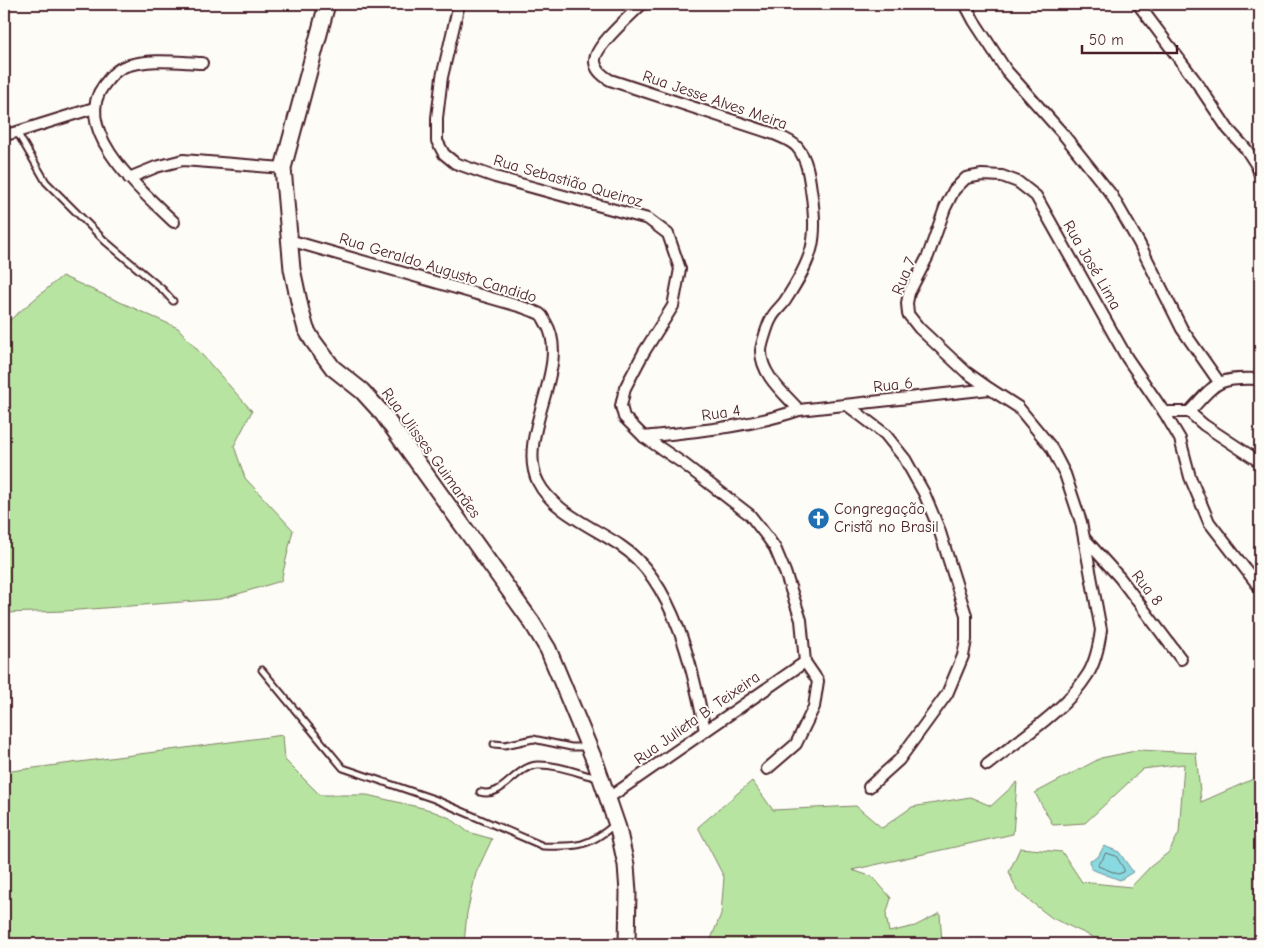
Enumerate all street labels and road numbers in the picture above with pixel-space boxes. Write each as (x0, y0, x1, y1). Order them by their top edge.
street label: Rua Jesse Alves Meira (640, 67, 790, 133)
street label: Rua Sebastião Queiroz (491, 151, 645, 211)
street label: Rua José Lima (1059, 217, 1125, 313)
street label: Rua Geraldo Augusto Candido (337, 229, 539, 307)
street label: Rua 7 (888, 254, 920, 297)
street label: Rua 6 (872, 374, 914, 396)
street label: Rua Ulisses Guimarães (378, 384, 484, 522)
street label: Rua 4 (700, 401, 742, 425)
street label: Rua 8 (1128, 567, 1166, 609)
street label: Rua Julieta B. Teixeira (631, 668, 763, 768)

